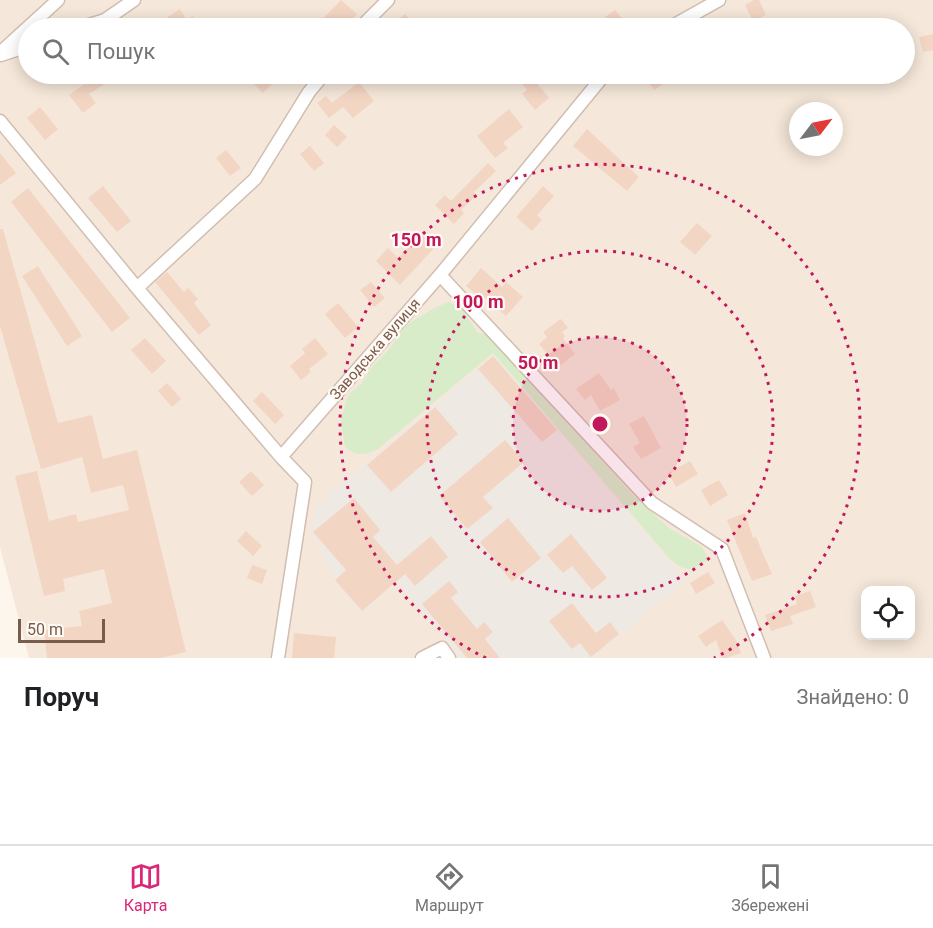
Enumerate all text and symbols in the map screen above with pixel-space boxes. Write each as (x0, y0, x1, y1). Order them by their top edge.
search box (18, 18, 915, 84)
icon: search (39, 35, 72, 68)
text: Пошук (87, 39, 155, 64)
north arrow (789, 102, 843, 156)
text: 150 m (390, 229, 442, 250)
text: 100 m (452, 291, 504, 312)
street label: Заводська вулиця (326, 295, 424, 403)
text: 50 m (518, 352, 558, 373)
centre of rings (590, 414, 610, 434)
map controls (861, 586, 915, 640)
button: locate (861, 586, 915, 640)
scale bar (18, 616, 105, 644)
text: 50 m (27, 620, 63, 639)
text: Поруч (24, 682, 99, 712)
text: Знайдено: 0 (797, 685, 909, 709)
tab: Карта (124, 860, 167, 915)
tab: Маршрут (415, 860, 484, 915)
tab: Збережені (731, 860, 809, 915)

